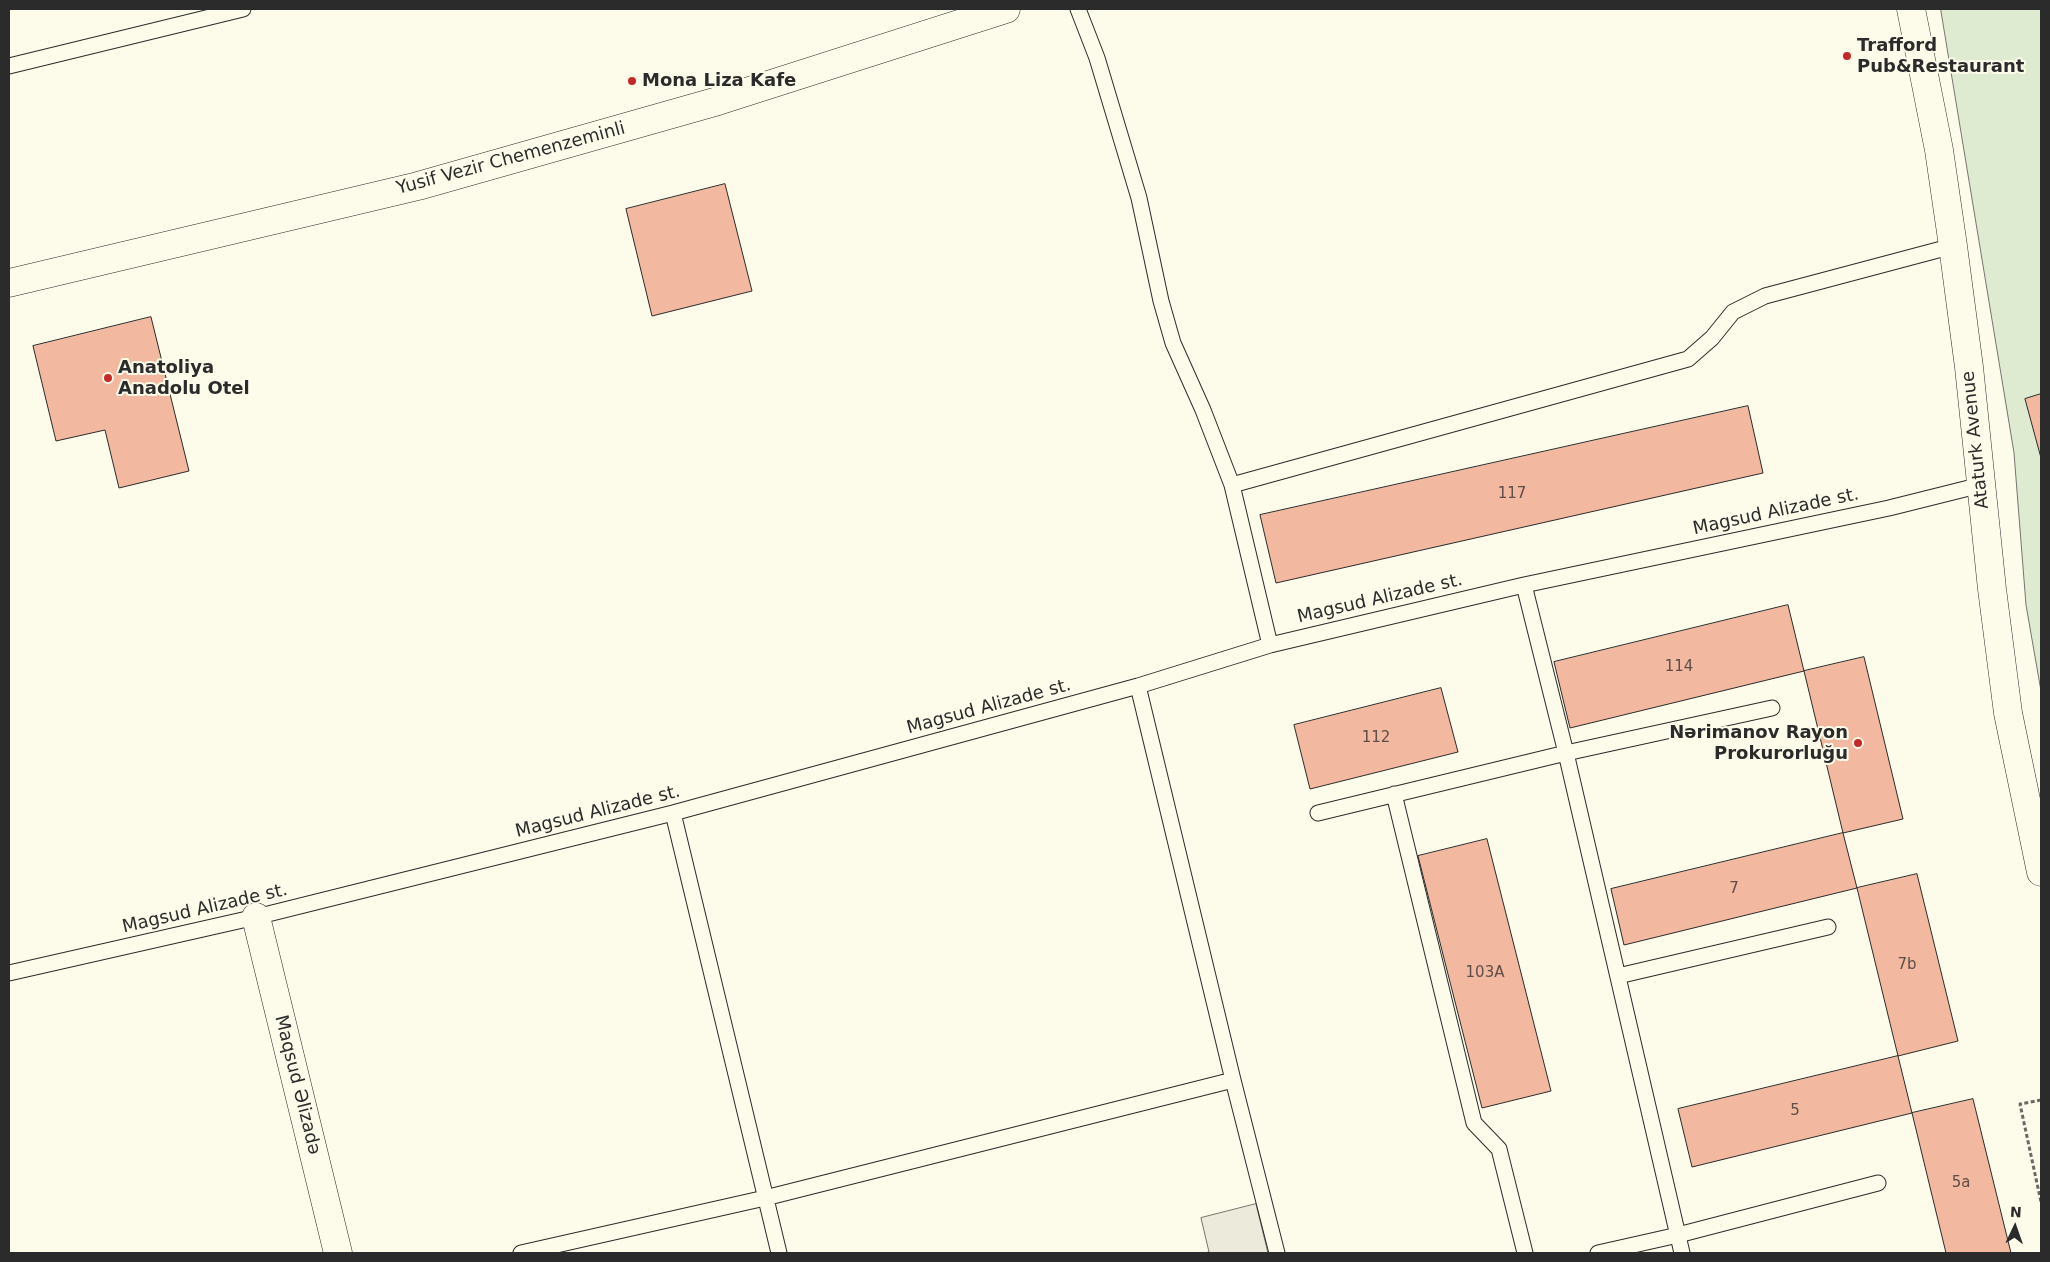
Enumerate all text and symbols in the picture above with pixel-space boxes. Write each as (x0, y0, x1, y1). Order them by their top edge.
place label: Trafford Pub&Restaurant (1857, 35, 2024, 78)
marker: Trafford Pub&Restaurant (1841, 50, 1853, 62)
place label: Mona Liza Kafe (642, 70, 796, 92)
marker: Mona Liza Kafe (626, 75, 638, 87)
street label: Yusif Vezir Chemenzeminli (394, 118, 628, 200)
place label: Anatoliya Anadolu Otel (118, 357, 250, 399)
street label: Ataturk Avenue (1958, 370, 1994, 510)
marker: Anatoliya Anadolu Otel (102, 372, 114, 384)
street label: Magsud Alizade st. (1691, 484, 1861, 540)
house number: 117 (1498, 485, 1526, 503)
street label: Magsud Alizade st. (1295, 569, 1465, 629)
house number: 114 (1665, 658, 1693, 676)
street label: Magsud Alizade st. (905, 675, 1073, 739)
place label: Nərimanov Rayon Prokurorluğu (1669, 722, 1848, 764)
house number: 112 (1362, 729, 1390, 747)
marker: Nərimanov Rayon Prokurorluğu (1852, 737, 1864, 749)
street label: Magsud Alizade st. (513, 781, 683, 843)
street label: Magsud Alizade st. (120, 879, 290, 939)
house number: 7 (1729, 880, 1739, 898)
house number: 7b (1897, 956, 1917, 974)
house number: 103A (1466, 964, 1504, 982)
street label: Maqsud Əlizadə (269, 1013, 325, 1157)
house number: 5 (1790, 1102, 1800, 1120)
house number: 5a (1952, 1174, 1970, 1192)
north arrow (1990, 1202, 2040, 1252)
text: N (2010, 1204, 2022, 1220)

